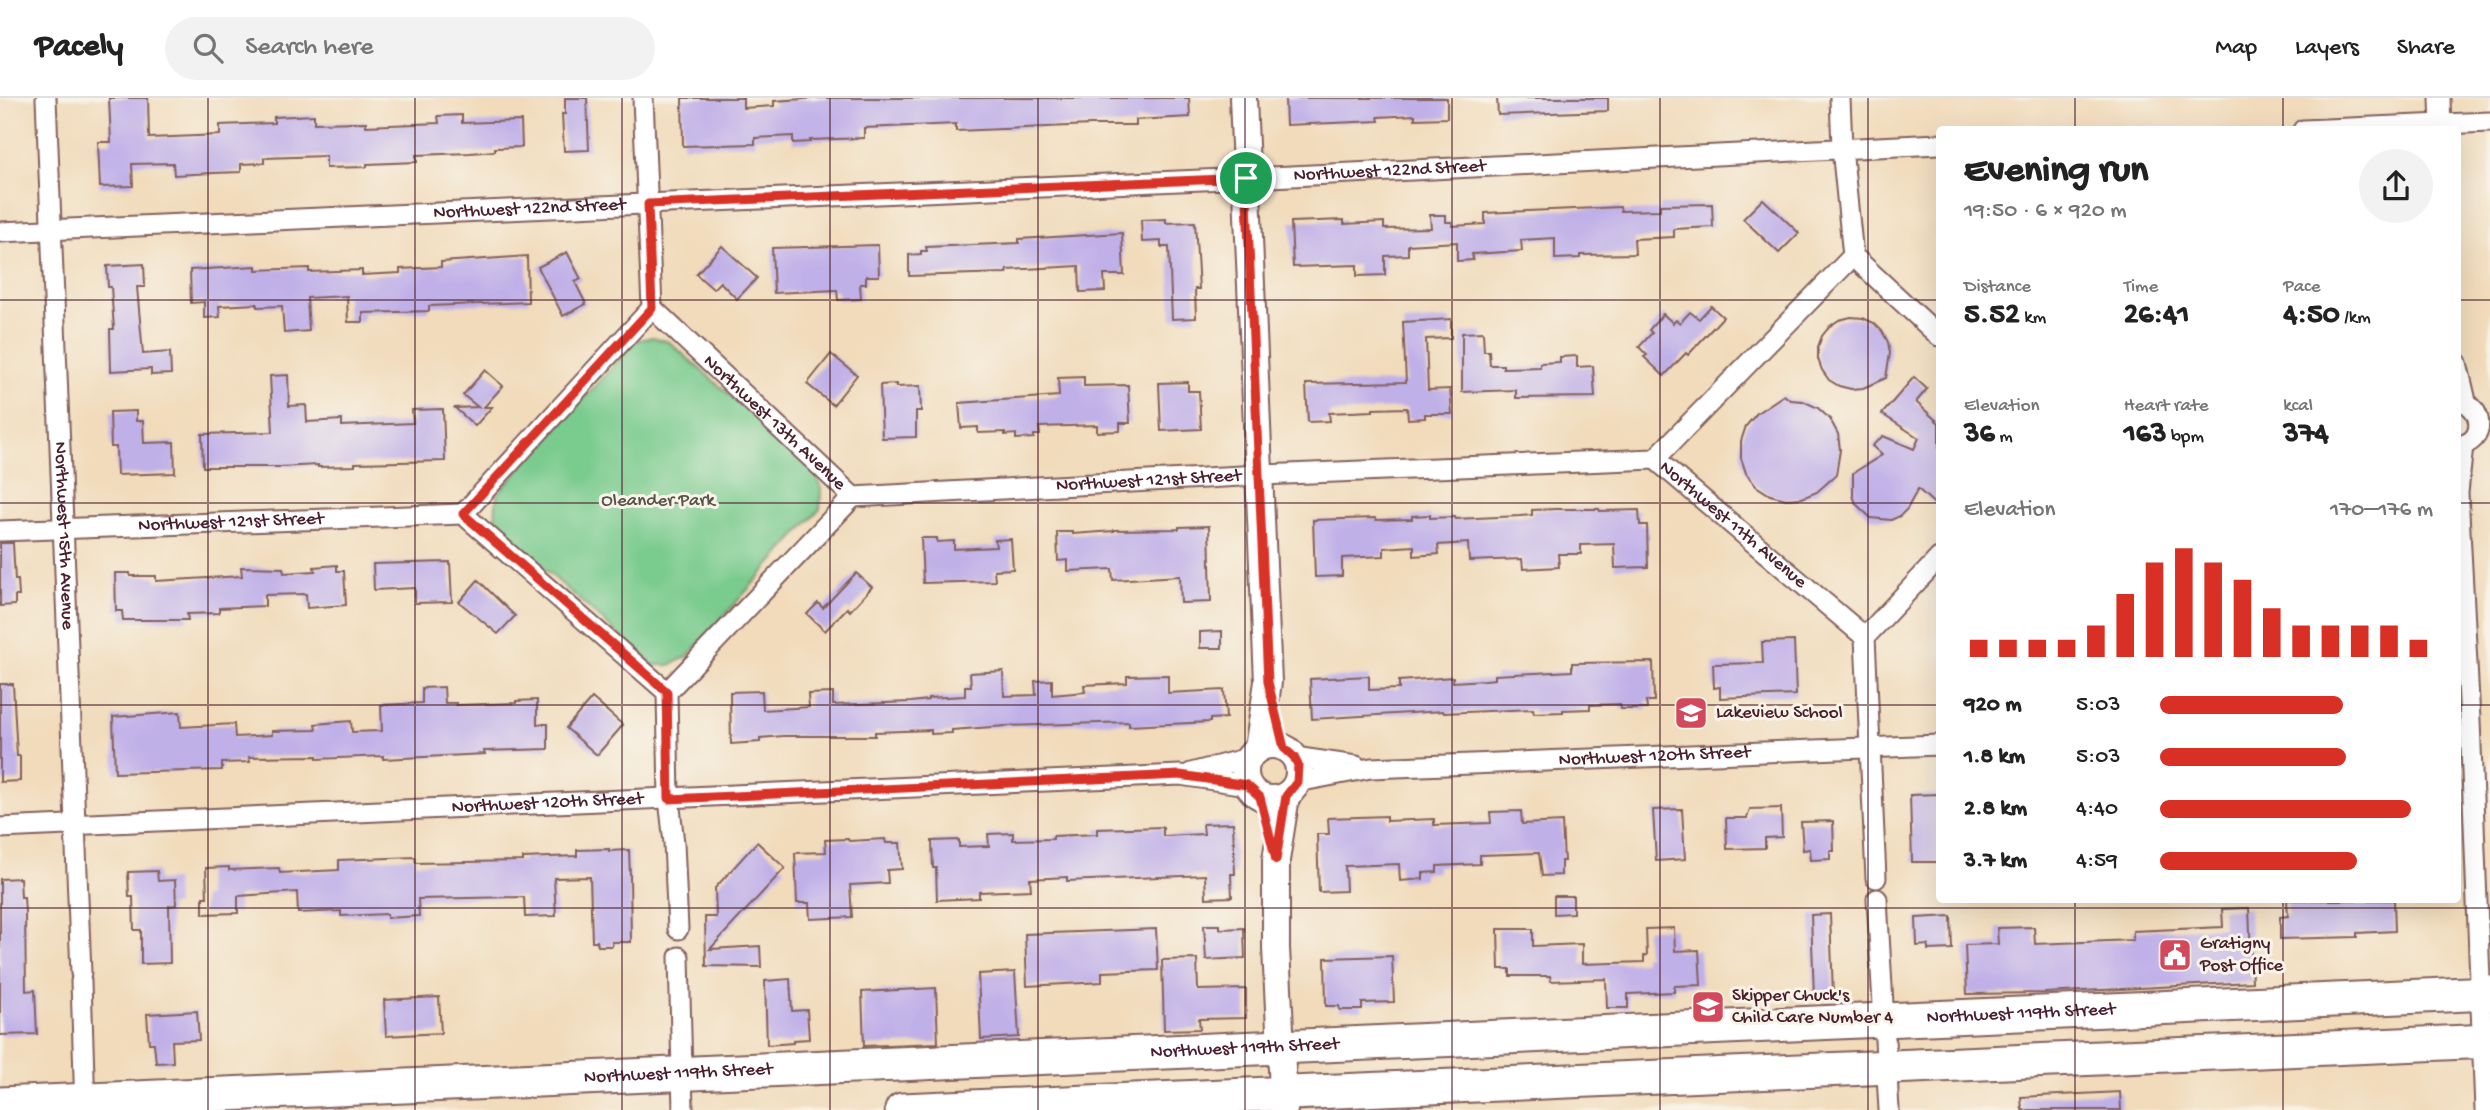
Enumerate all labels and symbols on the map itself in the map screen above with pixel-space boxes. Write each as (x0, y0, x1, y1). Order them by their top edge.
pin (1216, 148, 1276, 208)
street label: Northwest 122nd Street (1293, 155, 1489, 187)
street label: Northwest 122nd Street (433, 193, 628, 225)
street label: Northwest 13th Avenue (698, 350, 851, 496)
street label: Northwest 15th Avenue (48, 441, 79, 630)
street label: Northwest 11th Avenue (1654, 456, 1811, 594)
street label: Northwest 121st Street (1055, 464, 1244, 498)
park label: Oleander Park (601, 490, 716, 513)
street label: Northwest 121st Street (138, 508, 326, 537)
school or university icon: Lakeview School (1672, 694, 1710, 732)
place label: Lakeview School (1716, 702, 1843, 725)
street label: Northwest 120th Street (1558, 741, 1753, 772)
street label: Northwest 120th Street (451, 788, 646, 819)
place label: Gratigny Post Office (2199, 933, 2283, 978)
public building icon: Gratigny Post Office (2156, 936, 2194, 974)
place label: Skipper Chuck's Child Care Number 4 (1732, 985, 1893, 1030)
school or university icon: Skipper Chuck's Child Care Number 4 (1689, 988, 1727, 1026)
street label: Northwest 119th Street (1926, 998, 2118, 1030)
street label: Northwest 119th Street (1150, 1033, 1342, 1064)
street label: Northwest 119th Street (583, 1058, 775, 1089)

